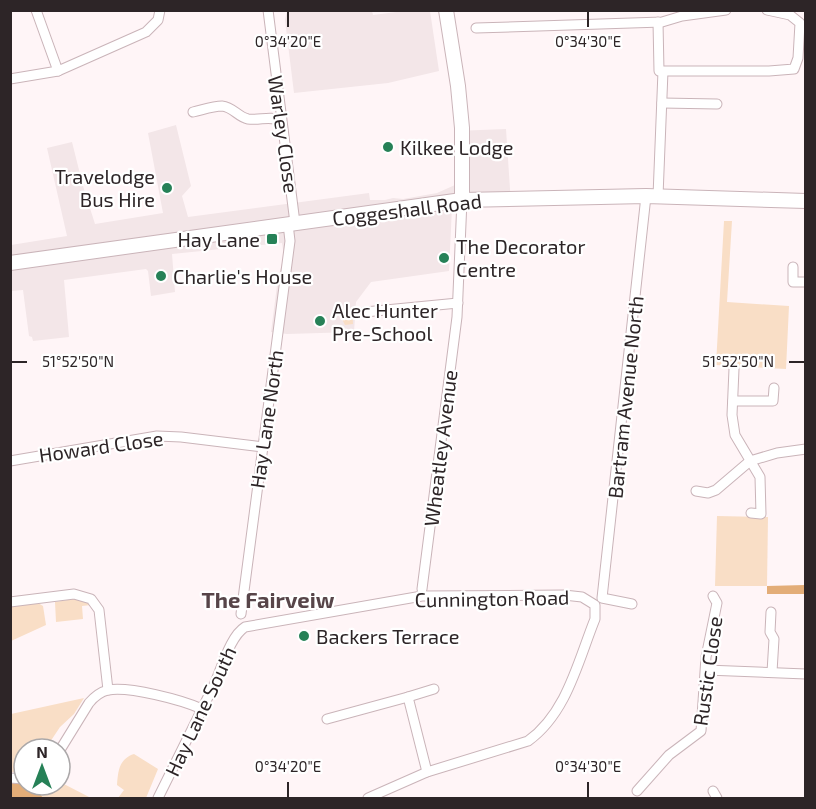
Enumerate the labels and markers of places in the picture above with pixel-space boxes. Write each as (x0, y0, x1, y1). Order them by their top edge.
place label: Kilkee Lodge (400, 135, 513, 159)
marker: Kilkee Lodge (381, 140, 395, 154)
place label: Travelodge Bus Hire (54, 164, 155, 211)
marker: Travelodge Bus Hire (160, 181, 174, 195)
place label: Hay Lane (177, 227, 260, 251)
marker: Hay Lane (265, 232, 279, 246)
place label: The Decorator Centre (456, 234, 585, 281)
marker: The Decorator Centre (437, 251, 451, 265)
place label: Charlie's House (173, 264, 312, 288)
marker: Charlie's House (154, 269, 168, 283)
place label: Alec Hunter Pre-School (332, 298, 438, 345)
marker: Alec Hunter Pre-School (313, 314, 327, 328)
place label: Backers Terrace (316, 624, 459, 648)
marker: Backers Terrace (297, 629, 311, 643)

